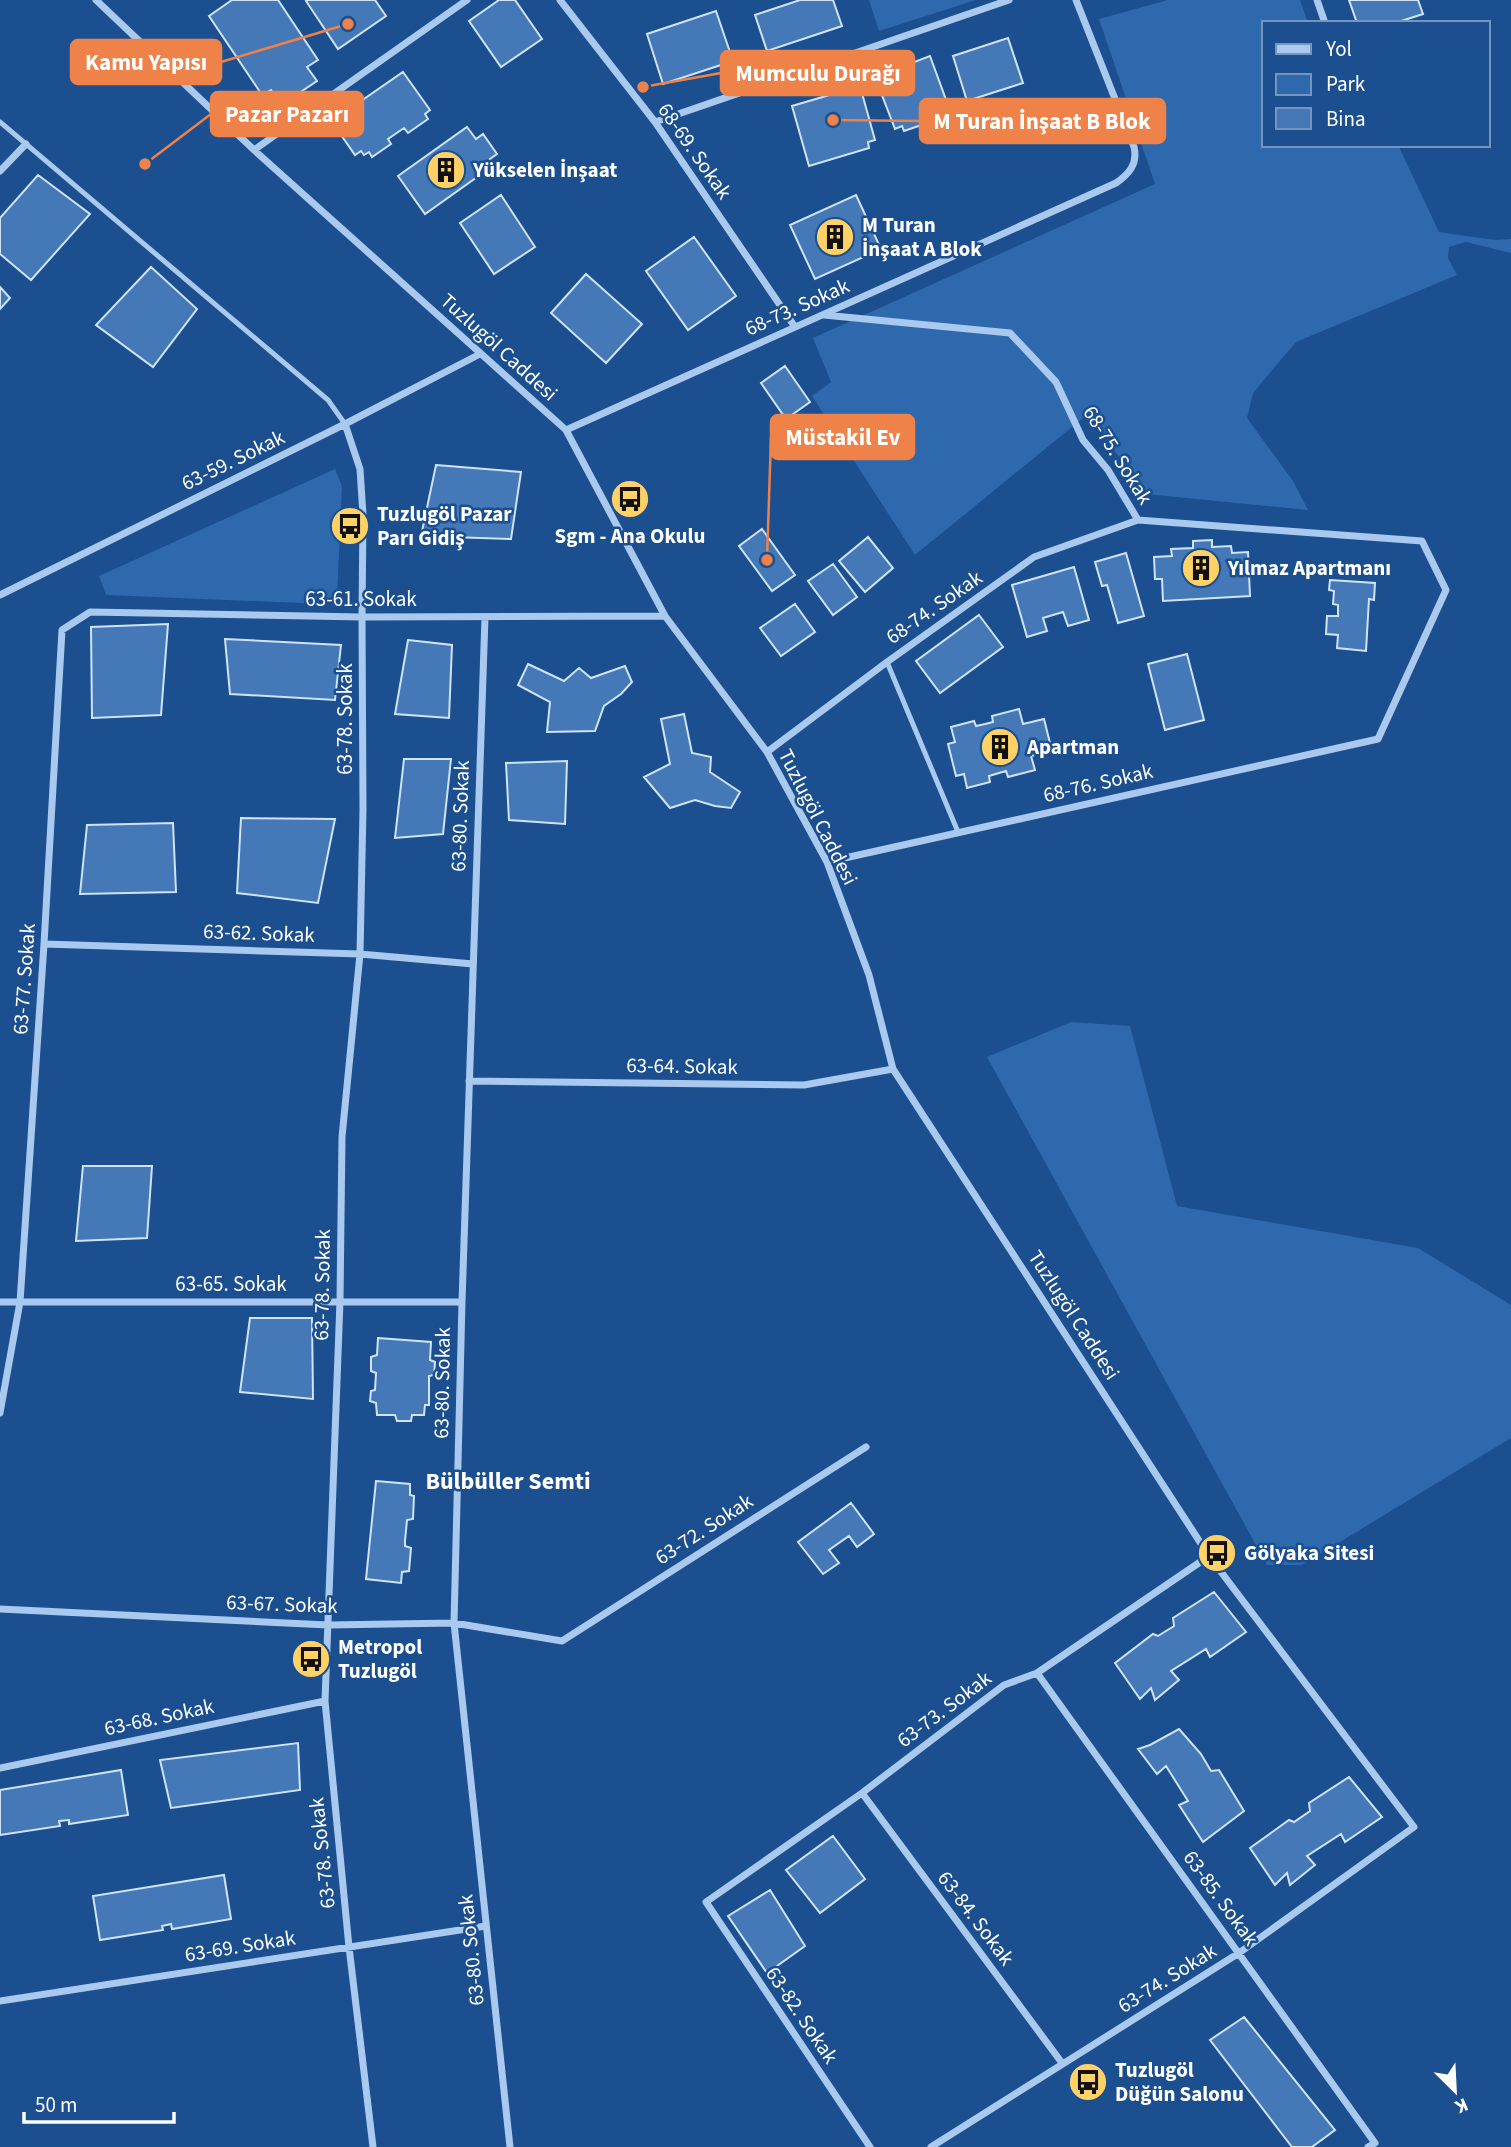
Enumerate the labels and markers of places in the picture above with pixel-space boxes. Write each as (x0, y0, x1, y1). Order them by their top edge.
callout: Kamu Yapısı (71, 40, 221, 84)
callout: Mumculu Durağı (721, 51, 914, 95)
callout: Pazar Pazarı (211, 92, 363, 136)
callout: M Turan İnşaat B Blok (920, 99, 1165, 143)
building icon: Yükselen İnşaat (425, 149, 467, 191)
place label: Yükselen İnşaat (472, 155, 617, 185)
place label: M Turan İnşaat A Blok (862, 210, 982, 264)
building icon: M Turan İnşaat A Blok (814, 216, 856, 258)
callout: Müstakil Ev (771, 415, 914, 459)
bus stop icon: Sgm - Ana Okulu (609, 478, 651, 520)
place label: Tuzlugöl Pazar Parı Gidiş (377, 499, 512, 553)
bus stop icon: Tuzlugöl Pazar Parı Gidiş (329, 505, 371, 547)
place label: Sgm - Ana Okulu (555, 521, 705, 551)
building icon: Yılmaz Apartmanı (1180, 547, 1222, 589)
place label: Yılmaz Apartmanı (1227, 553, 1391, 583)
building icon: Apartman (979, 726, 1021, 768)
place label: Apartman (1026, 732, 1119, 762)
bus stop icon: Gölyaka Sitesi (1196, 1532, 1238, 1574)
place label: Gölyaka Sitesi (1244, 1538, 1374, 1568)
place label: Metropol Tuzlugöl (338, 1632, 422, 1686)
bus stop icon: Metropol Tuzlugöl (290, 1638, 332, 1680)
place label: Tuzlugöl Düğün Salonu (1115, 2055, 1244, 2109)
bus stop icon: Tuzlugöl Düğün Salonu (1067, 2061, 1109, 2103)

